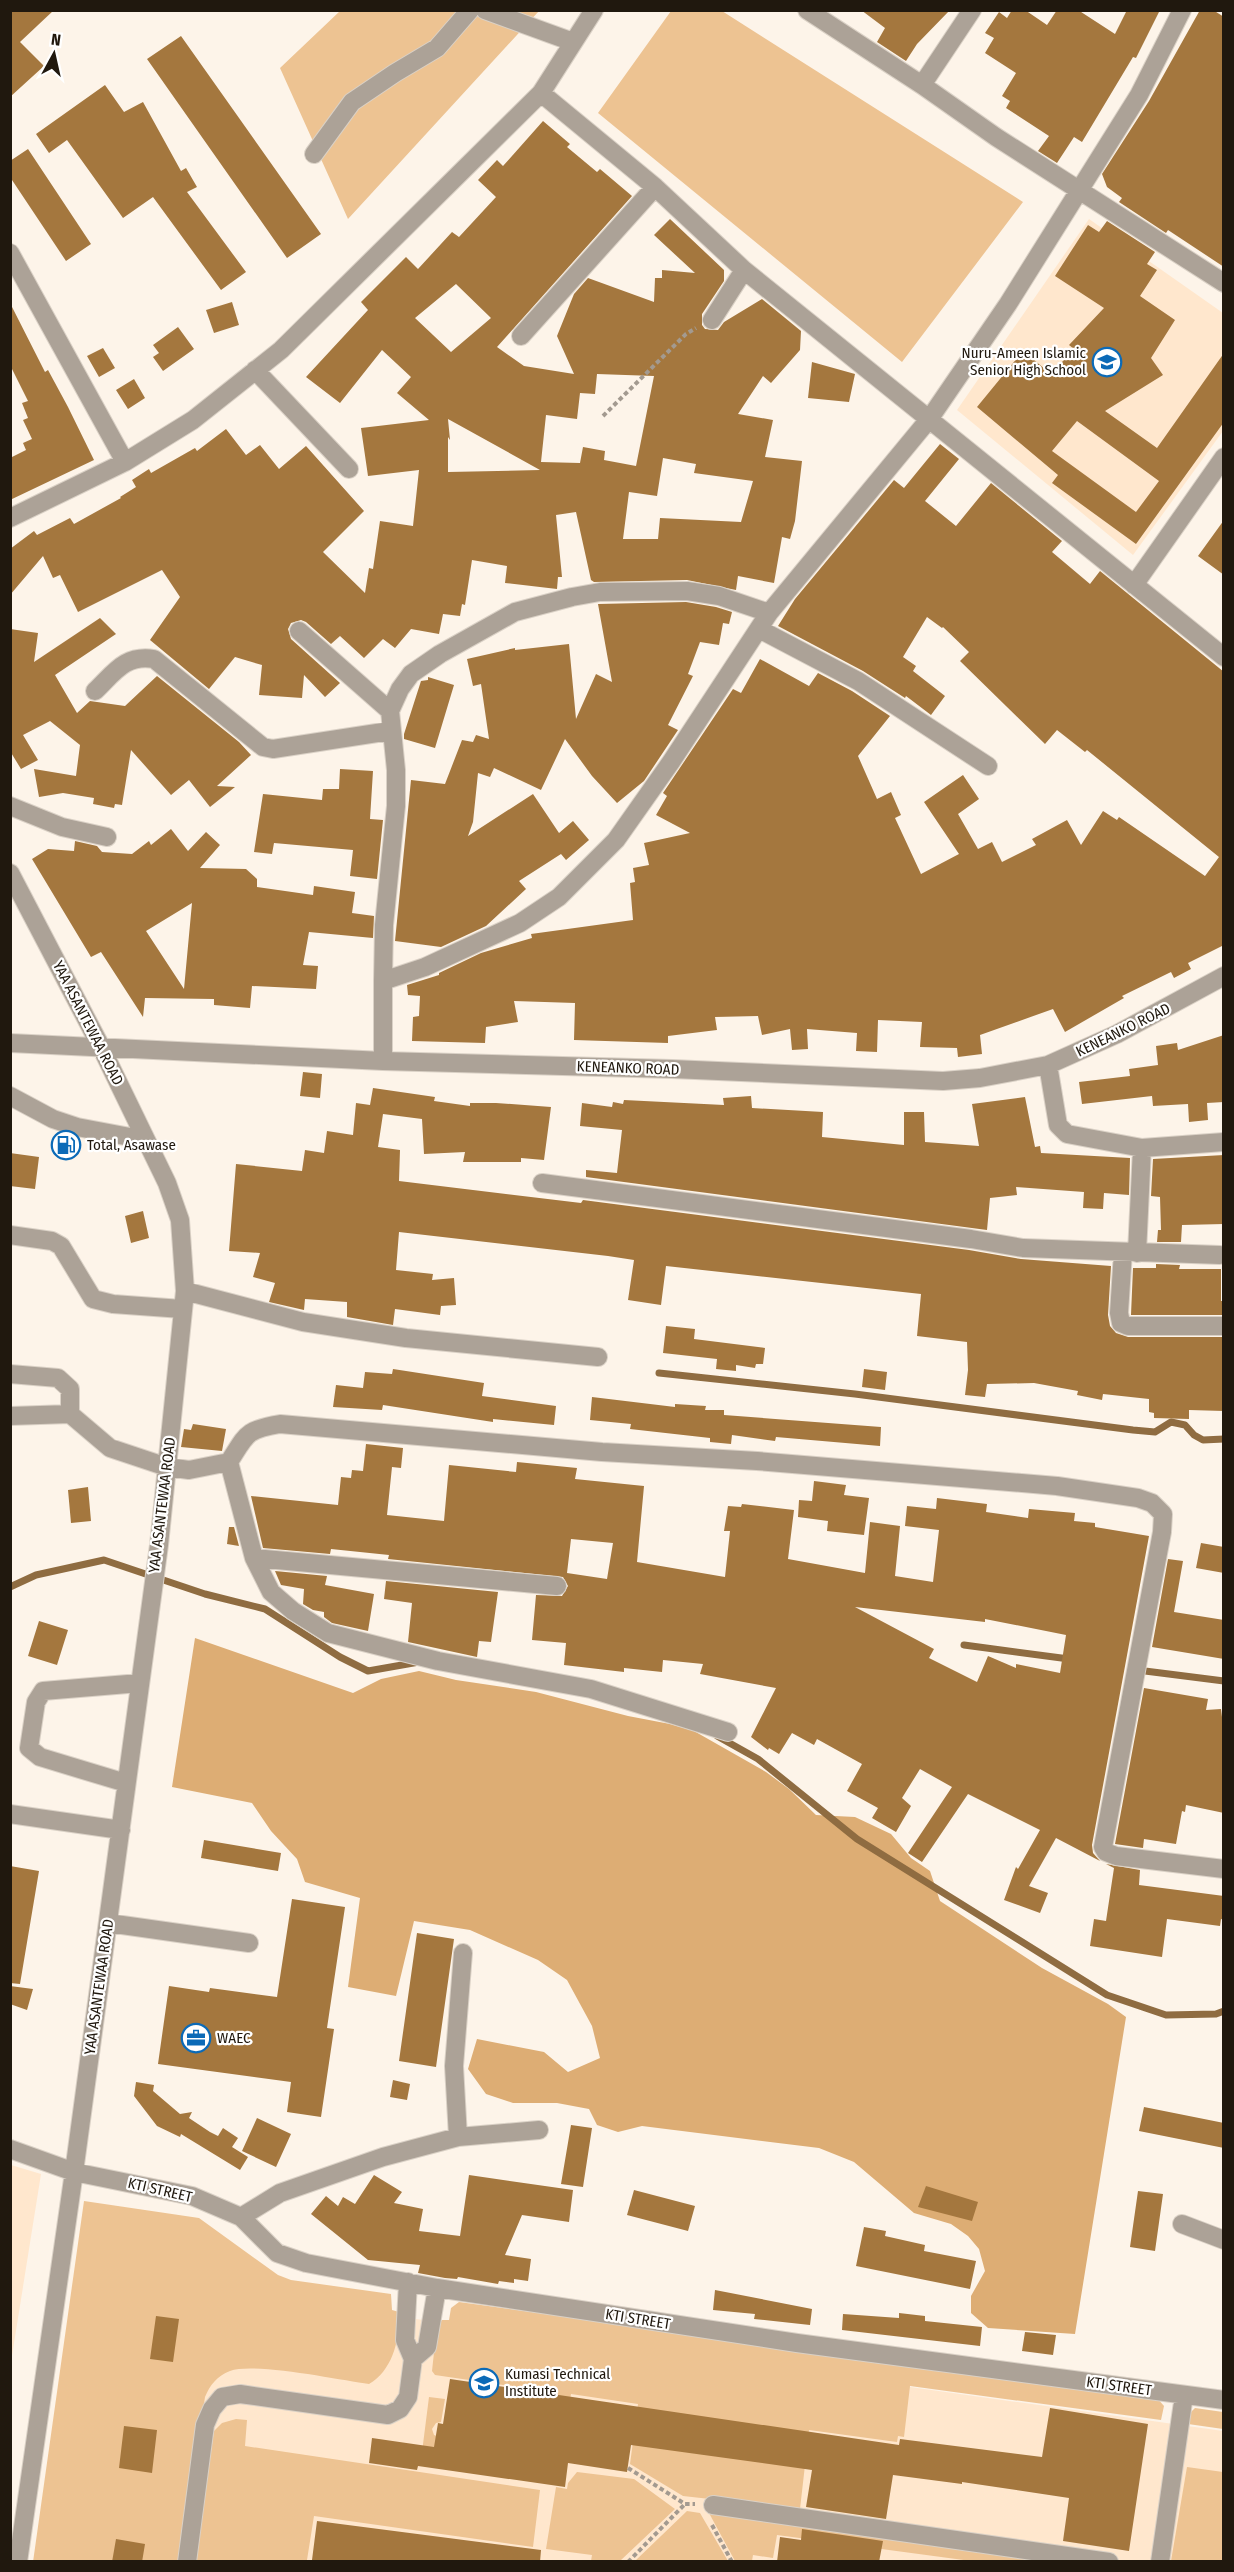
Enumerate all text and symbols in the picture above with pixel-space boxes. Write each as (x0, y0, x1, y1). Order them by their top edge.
north arrow (24, 24, 84, 84)
text: N (50, 30, 62, 50)
place label: Nuru-Ameen Islamic Senior High School (962, 344, 1087, 379)
school or university icon: Nuru-Ameen Islamic Senior High School (1091, 346, 1123, 378)
street label: YAA ASANTEWAA ROAD (49, 958, 127, 1088)
street label: KENEANKO ROAD (1073, 999, 1173, 1061)
street label: KENEANKO ROAD (576, 1057, 680, 1079)
fuel station icon: Total, Asawase (50, 1129, 82, 1161)
place label: Total, Asawase (87, 1136, 176, 1154)
street label: YAA ASANTEWAA ROAD (145, 1436, 179, 1574)
street label: YAA ASANTEWAA ROAD (81, 1918, 117, 2056)
office icon: WAEC (180, 2022, 212, 2054)
place label: WAEC (217, 2029, 251, 2047)
street label: KTI STREET (126, 2174, 194, 2206)
street label: KTI STREET (604, 2305, 672, 2333)
place label: Kumasi Technical Institute (505, 2365, 610, 2400)
school or university icon: Kumasi Technical Institute (468, 2367, 500, 2399)
street label: KTI STREET (1085, 2373, 1153, 2399)

